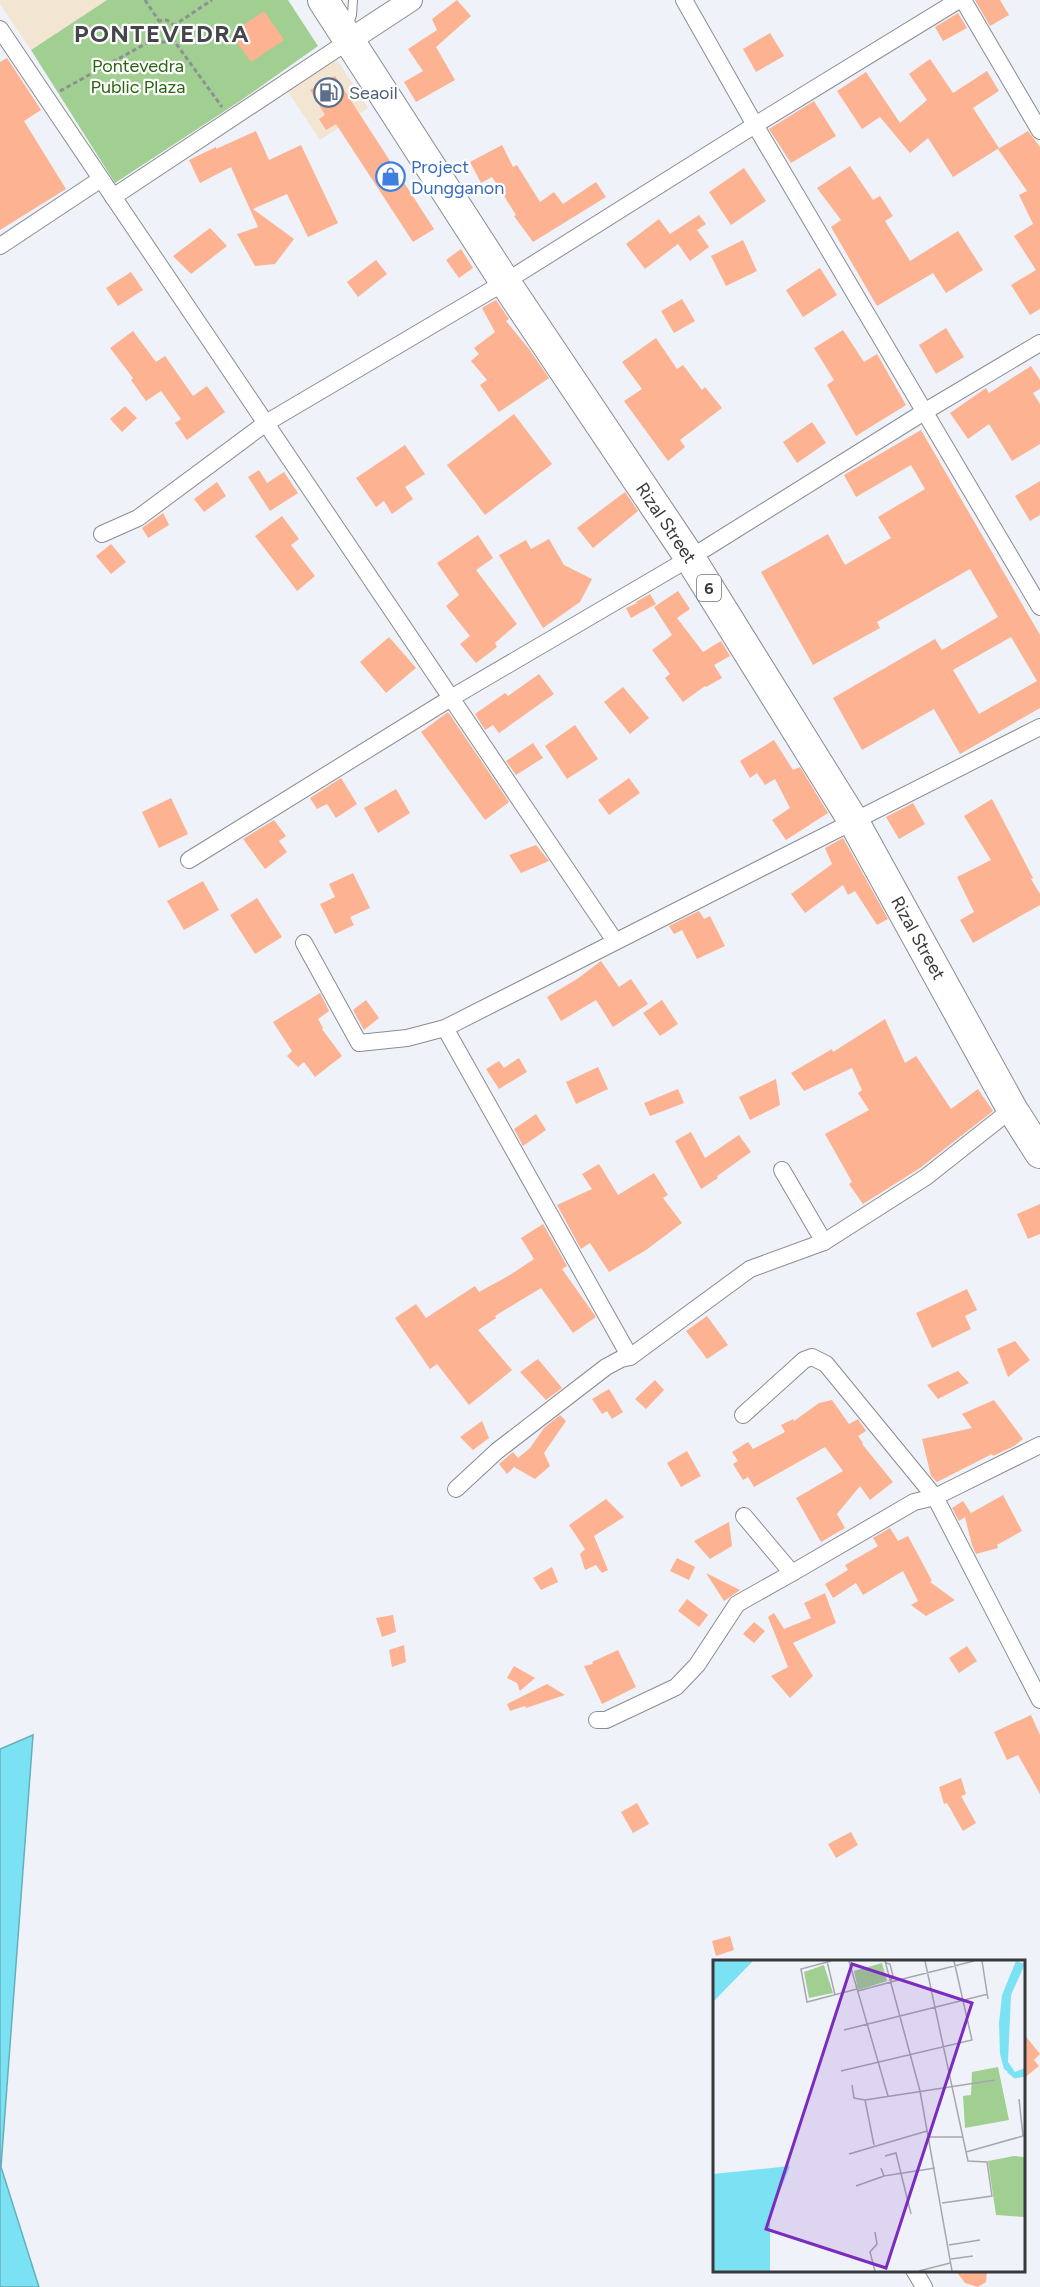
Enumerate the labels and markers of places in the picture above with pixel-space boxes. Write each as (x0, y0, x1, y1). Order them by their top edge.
fuel station icon: Seaoil (312, 77, 344, 109)
place label: Seaoil (349, 82, 398, 104)
place label: Project Dungganon (411, 156, 504, 199)
shop icon: Project Dungganon (374, 161, 406, 193)

